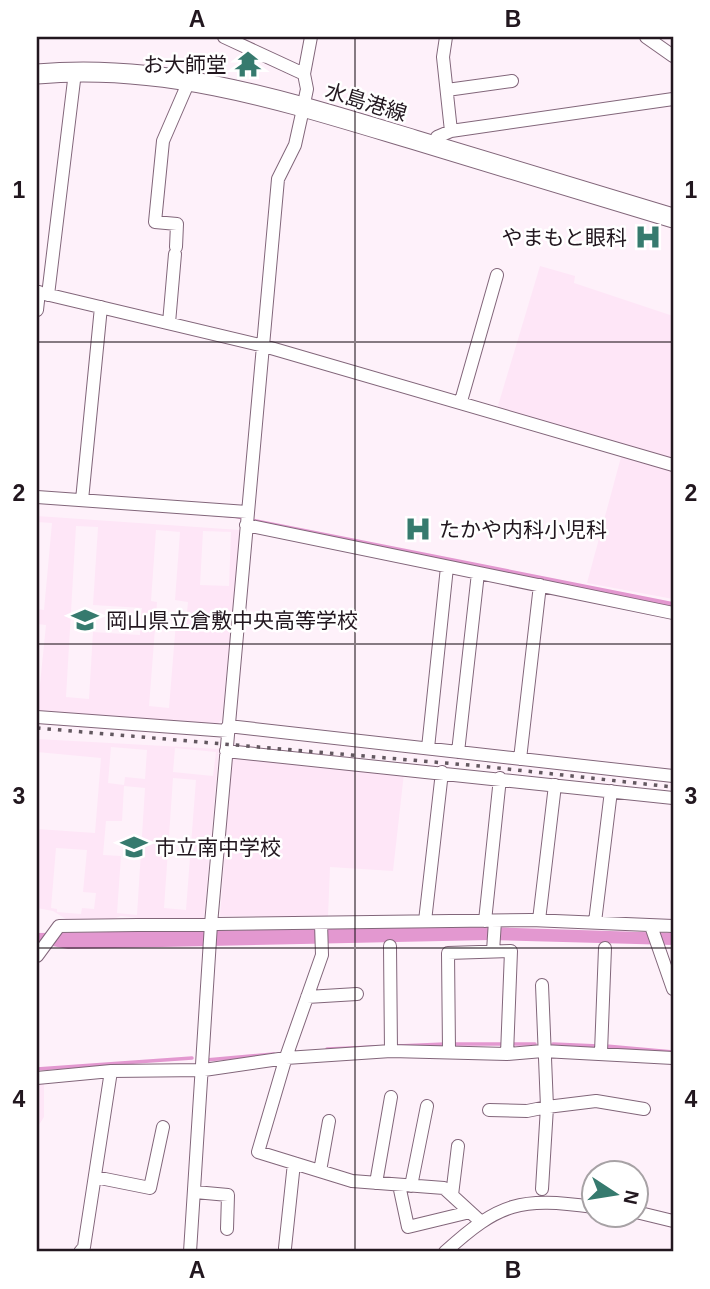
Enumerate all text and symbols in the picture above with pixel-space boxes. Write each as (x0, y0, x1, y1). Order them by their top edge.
text: A (189, 6, 205, 32)
text: B (505, 6, 521, 32)
temple icon: お大師堂 (233, 49, 263, 79)
place label: お大師堂 (143, 53, 227, 76)
street label: 水島港線 (322, 79, 410, 125)
text: 1 (13, 177, 26, 203)
text: 1 (685, 177, 698, 203)
hospital icon: やまもと眼科 (633, 222, 663, 252)
place label: やまもと眼科 (501, 226, 627, 249)
text: 2 (13, 480, 25, 506)
text: 2 (685, 480, 697, 506)
hospital icon: たかや内科小児科 (403, 514, 433, 544)
place label: たかや内科小児科 (439, 518, 607, 541)
school or university icon: 岡山県立倉敷中央高等学校 (70, 605, 100, 635)
place label: 岡山県立倉敷中央高等学校 (106, 609, 358, 632)
text: 3 (13, 783, 25, 809)
text: 3 (685, 783, 697, 809)
school or university icon: 市立南中学校 (119, 832, 149, 862)
place label: 市立南中学校 (155, 836, 281, 859)
text: 4 (13, 1086, 26, 1112)
text: 4 (685, 1086, 698, 1112)
north arrow (580, 1160, 650, 1230)
text: N (619, 1189, 643, 1206)
text: A (189, 1257, 205, 1283)
text: B (505, 1257, 521, 1283)

